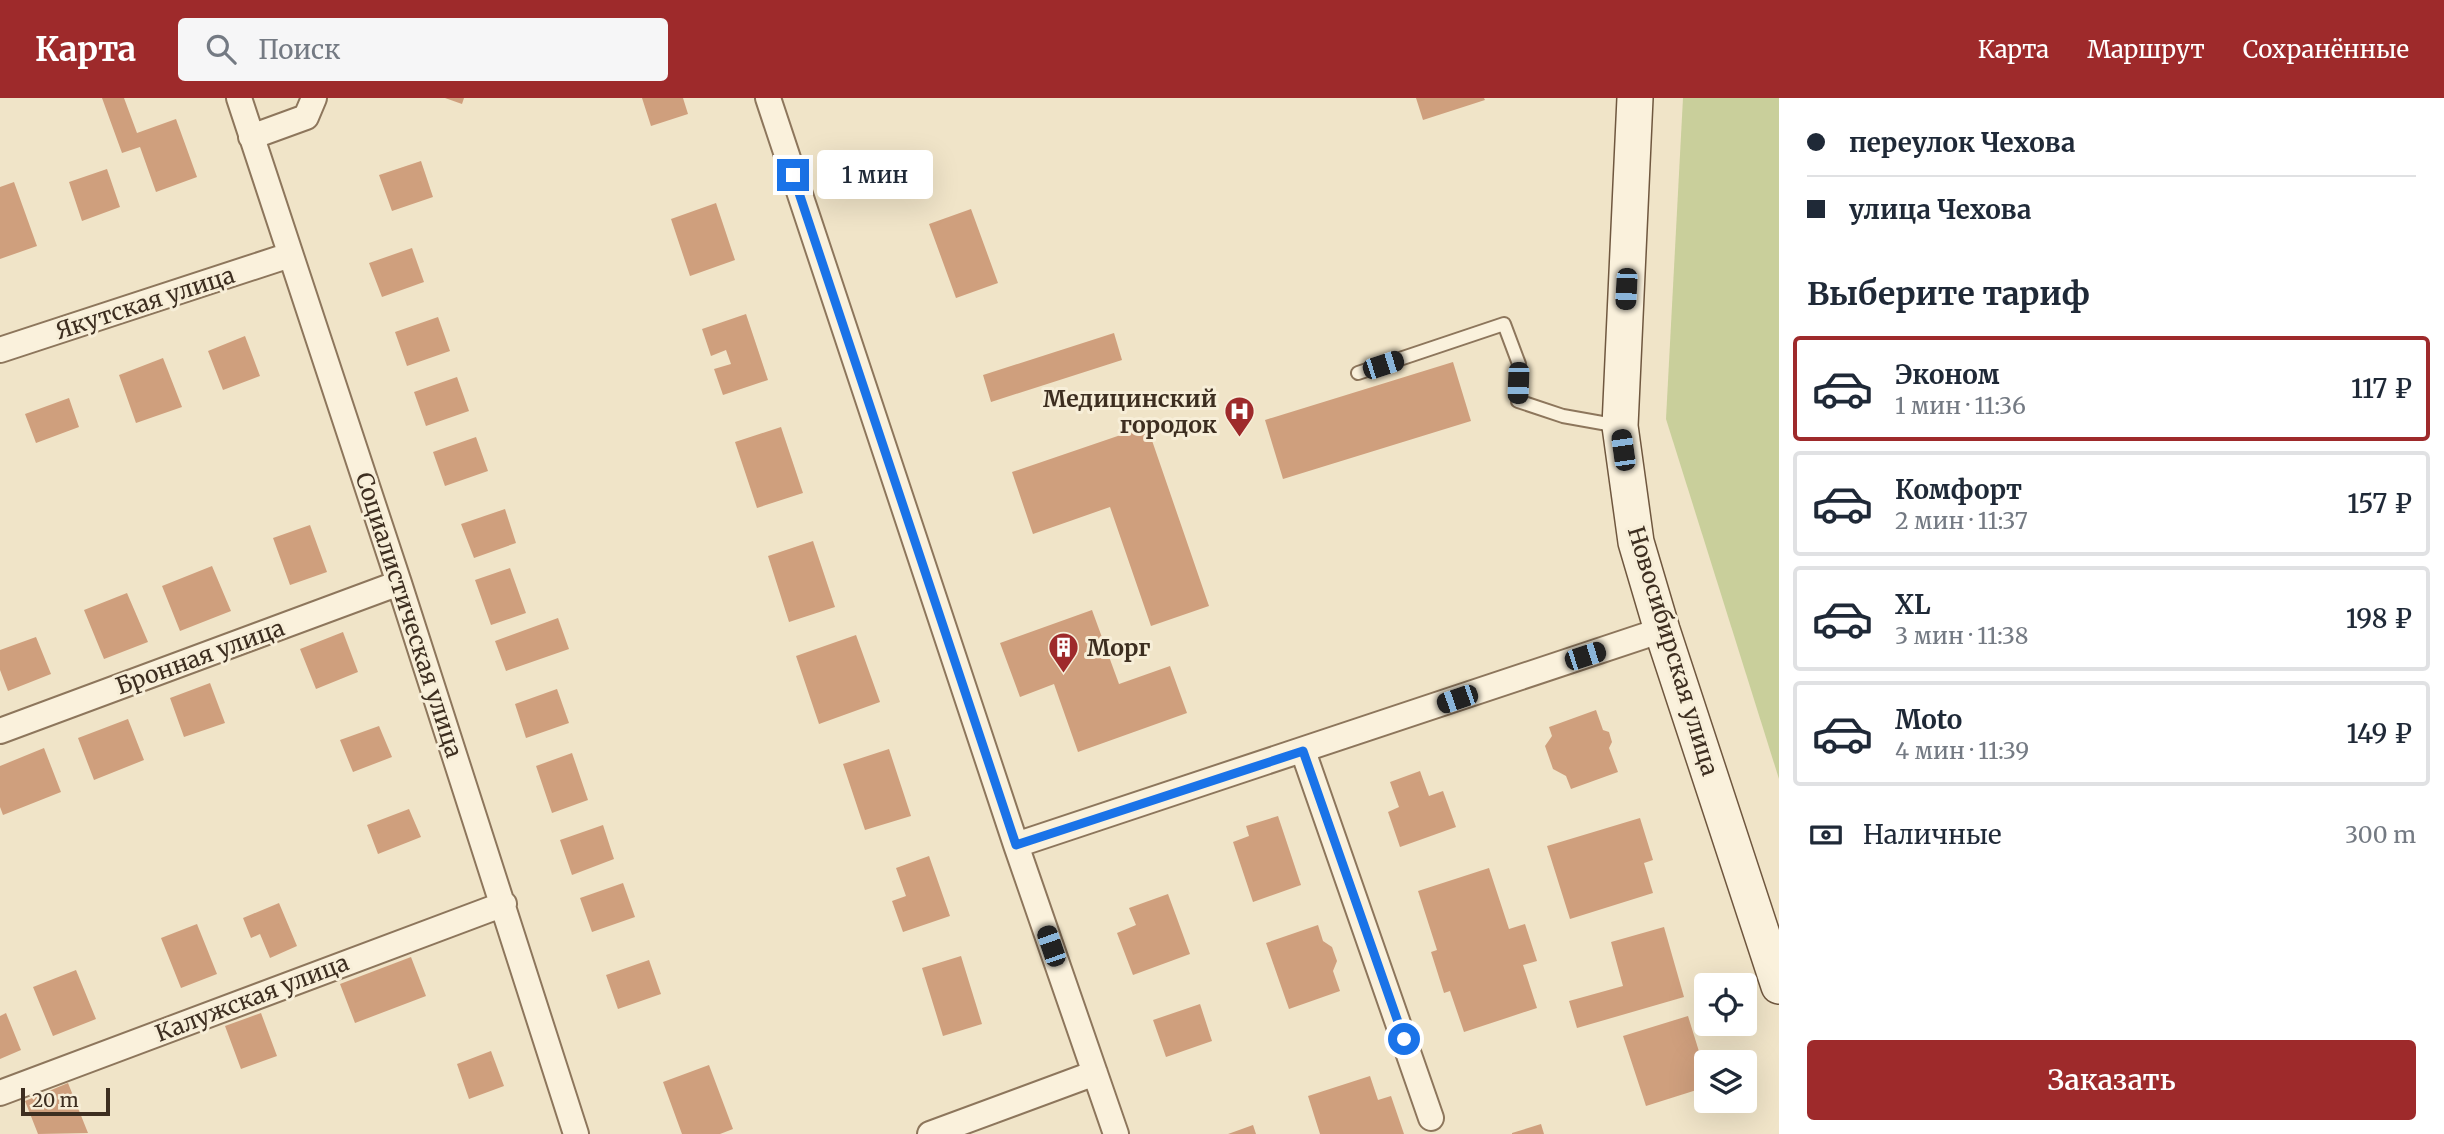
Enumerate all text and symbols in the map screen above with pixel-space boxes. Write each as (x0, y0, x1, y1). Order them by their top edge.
search box (178, 18, 668, 81)
text: Карта (35, 29, 136, 70)
icon: search (202, 30, 240, 68)
text: Поиск (258, 33, 341, 66)
text: Карта (1978, 34, 2049, 65)
text: Маршрут (2087, 34, 2205, 65)
text: Сохранённые (2243, 34, 2409, 65)
text: переулок Чехова (1849, 126, 2075, 159)
callout: 1 мин (818, 150, 933, 200)
route end (777, 159, 809, 191)
text: 1 мин (842, 160, 908, 189)
text: улица Чехова (1849, 193, 2032, 226)
street label: Якутская улица (52, 260, 238, 345)
car (1615, 267, 1638, 311)
text: Выберите тариф (1807, 274, 2090, 314)
car (1360, 349, 1407, 381)
icon: car (1811, 357, 1874, 420)
text: Эконом (1895, 358, 2000, 391)
car (1507, 362, 1530, 404)
text: 117 ₽ (2351, 372, 2412, 405)
place label: Медицинский городок (1043, 384, 1217, 439)
text: 1 мин · 11:36 (1895, 391, 2026, 420)
hospital icon: Медицинский городок (1223, 395, 1257, 439)
car (1610, 428, 1637, 472)
street label: Социалистическая улица (350, 469, 469, 761)
icon: car (1811, 472, 1874, 535)
text: Комфорт (1895, 473, 2022, 506)
text: 157 ₽ (2347, 487, 2412, 520)
text: 2 мин · 11:37 (1895, 506, 2028, 535)
street label: Новосибирская улица (1622, 523, 1725, 779)
icon: car (1811, 587, 1874, 650)
text: XL (1895, 588, 1931, 621)
text: 198 ₽ (2346, 602, 2412, 635)
street label: Бронная улица (112, 613, 288, 700)
text: 3 мин · 11:38 (1895, 621, 2028, 650)
building icon: Морг (1047, 631, 1081, 675)
place label: Морг (1087, 633, 1150, 662)
car (1562, 640, 1609, 672)
car (1434, 682, 1481, 716)
icon: car (1811, 702, 1874, 765)
text: Moto (1895, 703, 1962, 736)
text: 149 ₽ (2347, 717, 2412, 750)
text: 4 мин · 11:39 (1895, 736, 2029, 765)
icon: cash (1807, 816, 1845, 854)
text: Наличные (1863, 818, 2001, 851)
text: 300 m (2345, 820, 2416, 849)
car (1035, 923, 1068, 969)
street label: Калужская улица (151, 947, 353, 1048)
map controls (1694, 973, 1757, 1113)
button: locate (1694, 973, 1757, 1036)
route start (1388, 1023, 1420, 1055)
button: Заказать (1807, 1040, 2416, 1120)
button: layers (1694, 1050, 1757, 1113)
scale bar (21, 1085, 110, 1117)
text: 20 m (32, 1088, 79, 1112)

